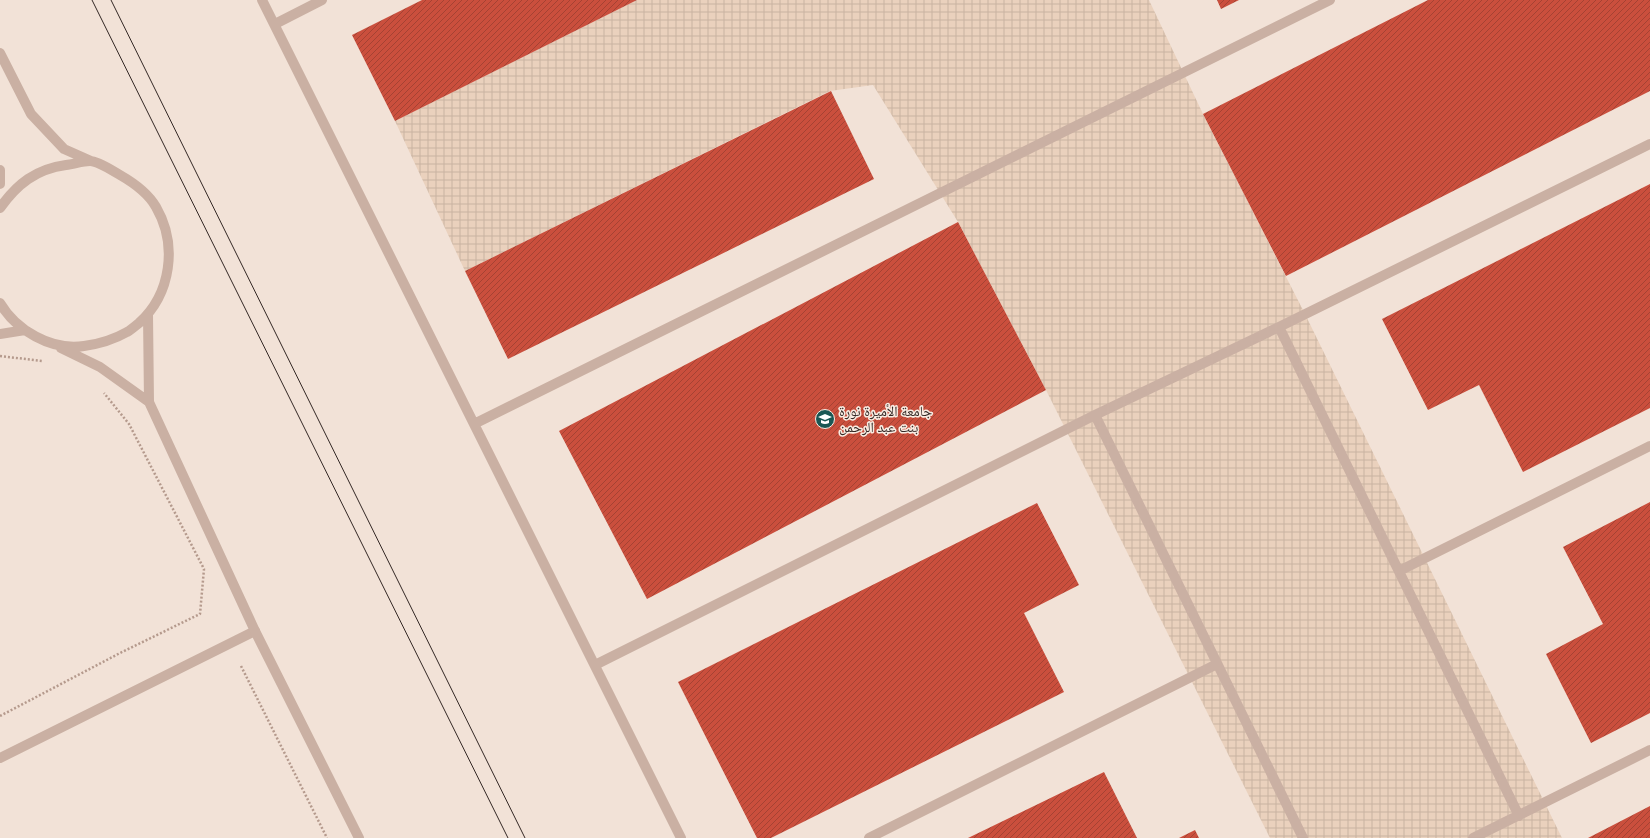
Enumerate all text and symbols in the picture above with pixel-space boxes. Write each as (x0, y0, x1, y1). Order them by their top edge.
place label: جامعة الأميرة نورة بنت عبد الرحمن (839, 403, 932, 436)
school or university icon: جامعة الأميرة نورة بنت عبد الرحمن (814, 408, 836, 430)

